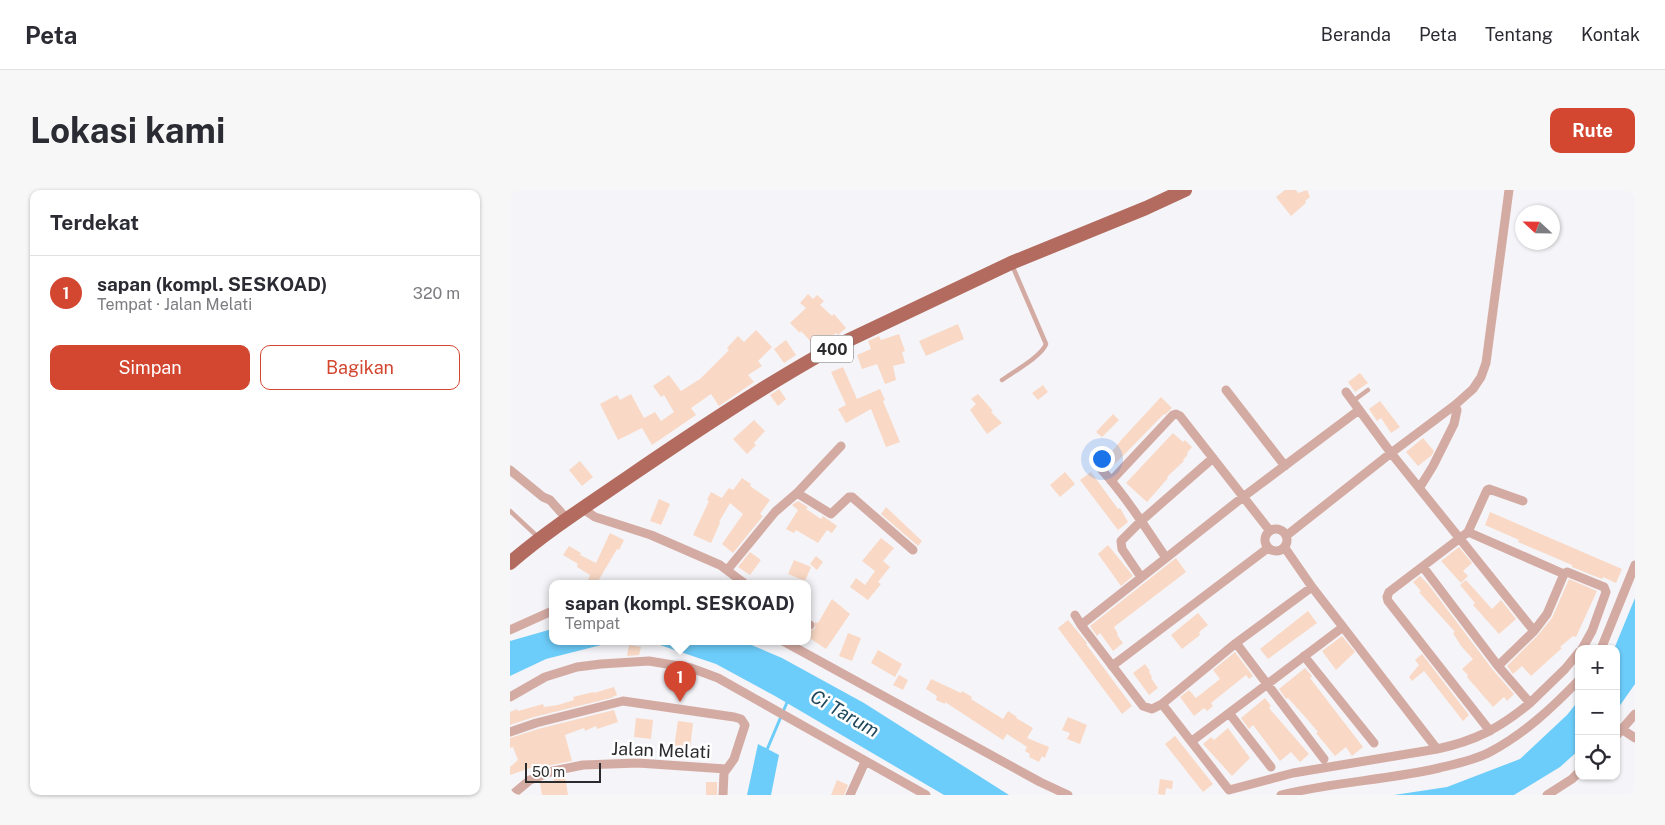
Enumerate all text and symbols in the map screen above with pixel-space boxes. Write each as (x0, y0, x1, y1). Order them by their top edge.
text: Peta (25, 21, 77, 49)
text: Beranda (1321, 24, 1391, 45)
text: Peta (1419, 24, 1457, 45)
text: Tentang (1485, 24, 1553, 45)
text: Kontak (1581, 24, 1640, 45)
button: Rute (1550, 108, 1635, 153)
text: Lokasi kami (30, 110, 225, 151)
north arrow (1515, 205, 1560, 250)
text: Terdekat (50, 210, 139, 235)
text: sapan (kompl. SESKOAD) (97, 273, 327, 295)
text: 1 (63, 284, 69, 303)
text: 320 m (413, 284, 460, 303)
text: Tempat · Jalan Melati (97, 295, 252, 314)
road number: 400 (811, 336, 853, 362)
button: Simpan (50, 345, 250, 390)
button: Bagikan (260, 345, 460, 390)
your location (1089, 446, 1115, 472)
popup (549, 580, 811, 645)
text: sapan (kompl. SESKOAD) (565, 592, 795, 614)
text: Tempat (565, 614, 620, 633)
map controls (1575, 645, 1620, 780)
button: + (1575, 645, 1620, 690)
pin: 1 (664, 661, 696, 702)
water label: Ci Tarum (807, 685, 883, 741)
button: − (1575, 690, 1620, 735)
button: locate (1575, 735, 1620, 780)
street label: Jalan Melati (611, 738, 711, 762)
scale bar (525, 760, 601, 783)
text: 50 m (532, 764, 565, 780)

